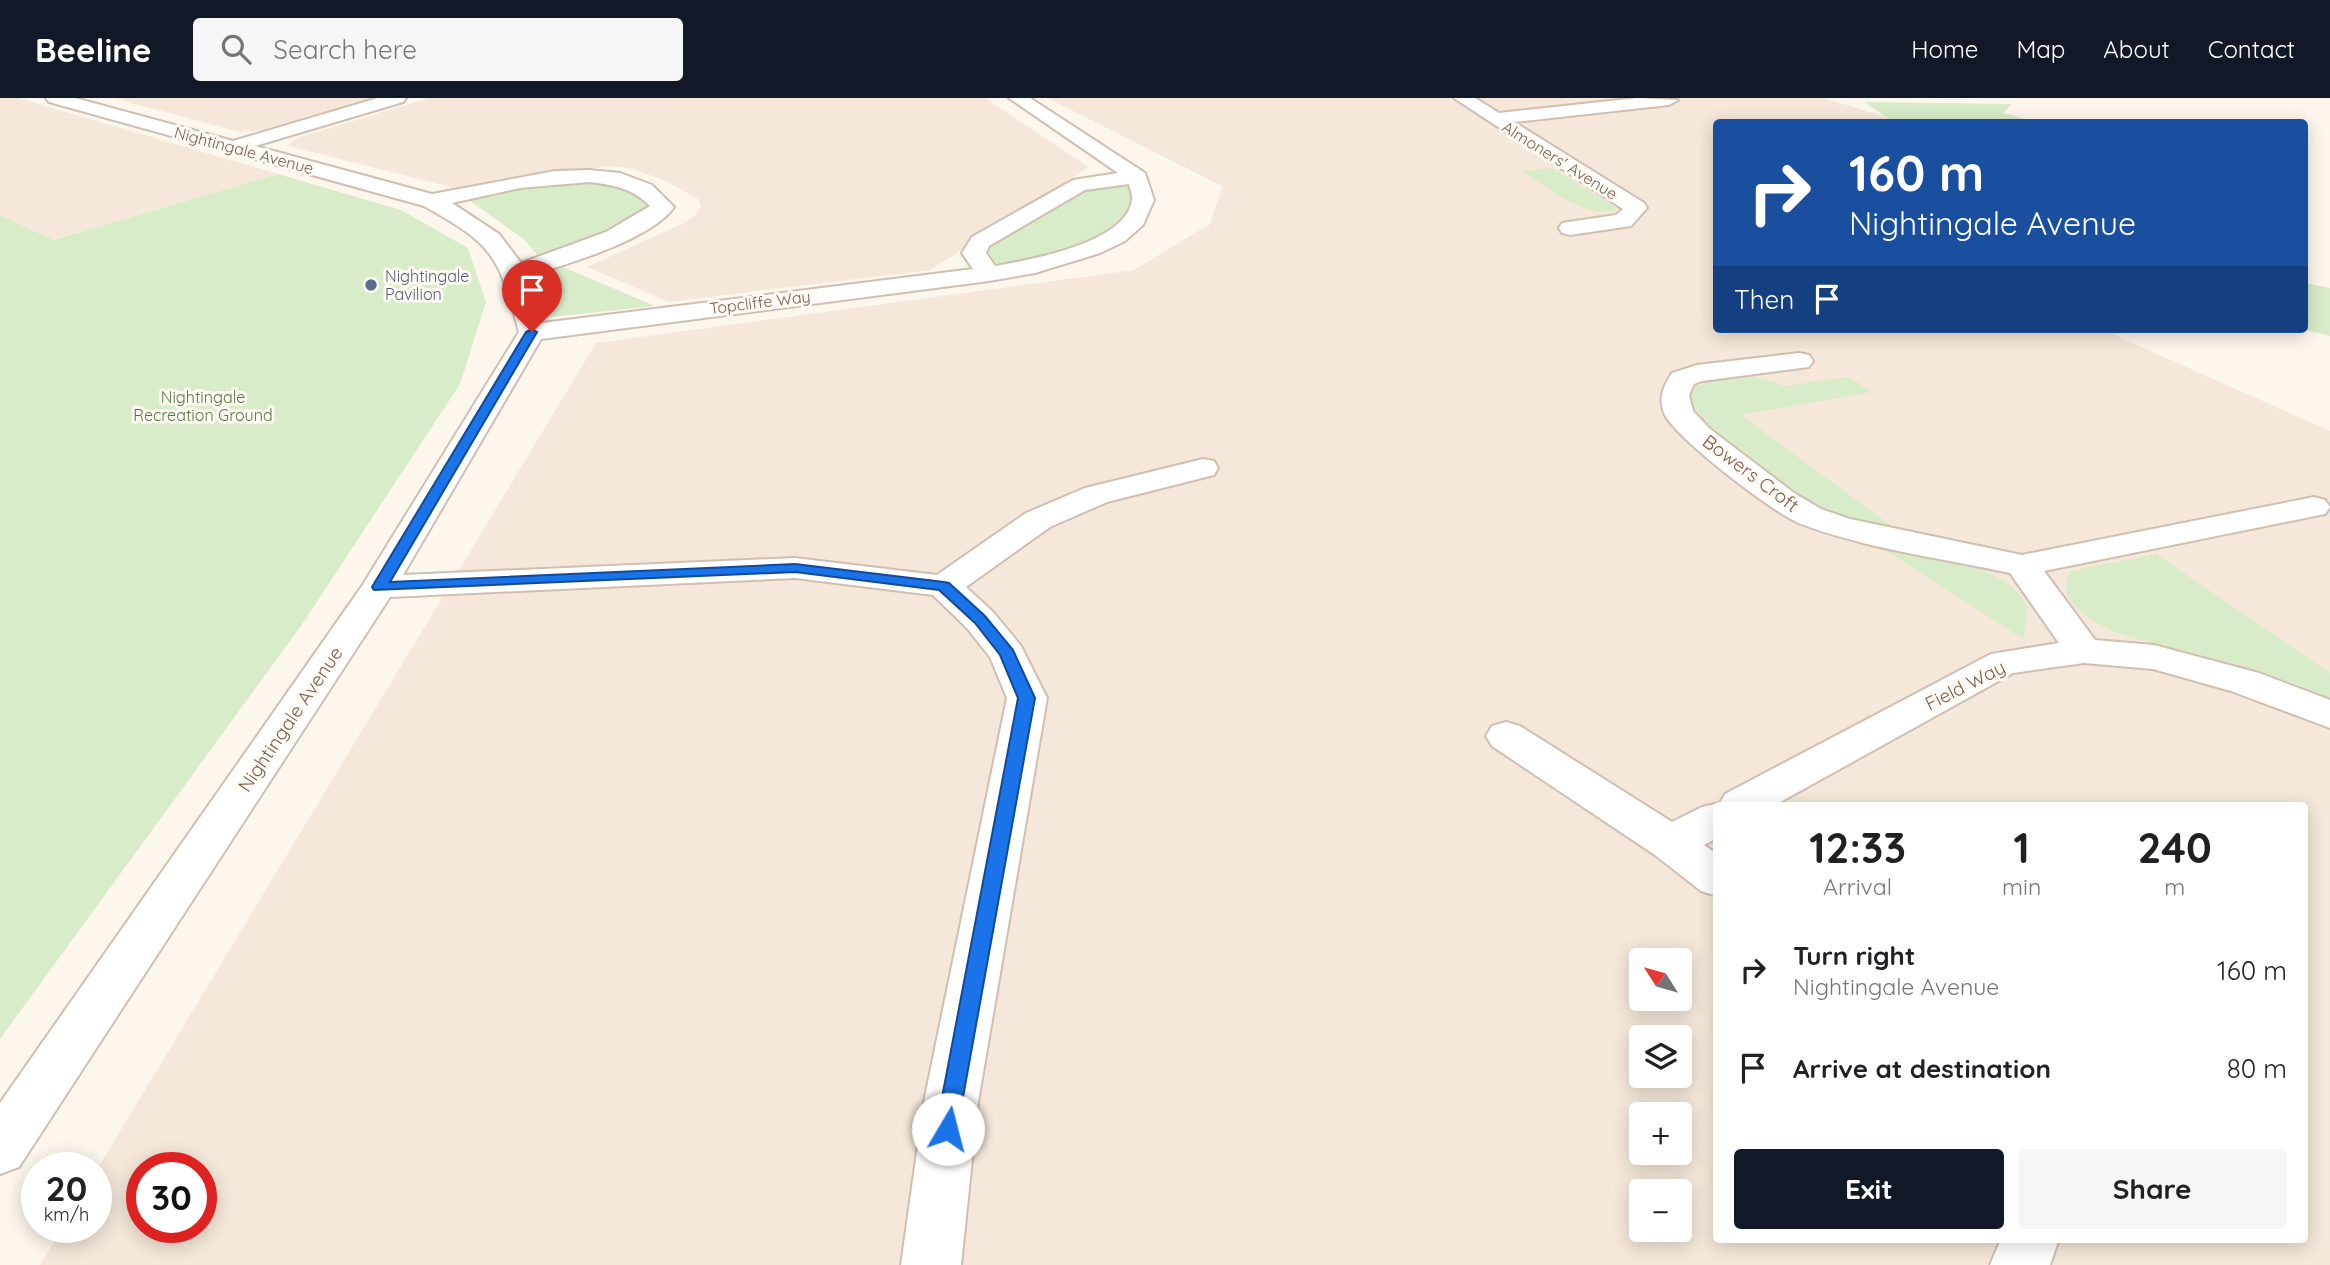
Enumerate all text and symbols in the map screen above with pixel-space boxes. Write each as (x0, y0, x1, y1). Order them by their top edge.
search box (193, 18, 683, 81)
text: Beeline (35, 29, 151, 70)
icon: search (217, 30, 255, 68)
text: Search here (273, 33, 417, 66)
text: Home (1911, 34, 1978, 64)
text: Map (2016, 34, 2065, 64)
text: About (2103, 34, 2170, 64)
text: Contact (2208, 34, 2295, 64)
street label: Almoners' Avenue (1499, 116, 1621, 204)
street label: Nightingale Avenue (172, 122, 316, 178)
text: 160 m (1849, 142, 1984, 203)
icon: right (1734, 147, 1825, 238)
text: Nightingale Avenue (1849, 203, 2136, 243)
pin (502, 260, 562, 332)
place label: Nightingale Pavilion (385, 266, 469, 304)
icon: arrive (513, 271, 551, 309)
marker: Nightingale Pavilion (363, 277, 379, 293)
icon: arrive (1808, 280, 1846, 318)
text: Then (1734, 283, 1794, 316)
street label: Topcliffe Way (708, 286, 812, 318)
park label: Nightingale Recreation Ground (133, 387, 273, 425)
street label: Bowers Croft (1698, 429, 1804, 517)
street label: Nightingale Avenue (232, 642, 348, 796)
street label: Field Way (1921, 655, 2009, 715)
text: 12:33 (1809, 821, 1906, 874)
text: 1 (2014, 821, 2030, 874)
text: 240 (2137, 821, 2212, 874)
text: Arrival (1823, 872, 1892, 901)
text: min (2002, 872, 2041, 901)
text: m (2164, 872, 2185, 901)
text: Turn right (1793, 939, 1915, 972)
north arrow (1629, 948, 1692, 1012)
map controls (1629, 948, 1692, 1242)
icon: right (1734, 951, 1772, 989)
text: 160 m (2217, 954, 2287, 987)
text: Nightingale Avenue (1793, 972, 1999, 1001)
button: layers (1629, 1025, 1692, 1088)
icon: arrive (1734, 1049, 1772, 1087)
text: Arrive at destination (1793, 1052, 2051, 1085)
text: 80 m (2227, 1052, 2287, 1085)
position arrow (911, 1092, 985, 1166)
button: + (1629, 1102, 1692, 1165)
button: Exit (1734, 1149, 2004, 1229)
button: Share (2018, 1149, 2287, 1229)
speed limit sign: 30 (126, 1152, 217, 1243)
text: 20 (46, 1166, 87, 1210)
button: − (1629, 1179, 1692, 1242)
text: km/h (44, 1203, 89, 1226)

